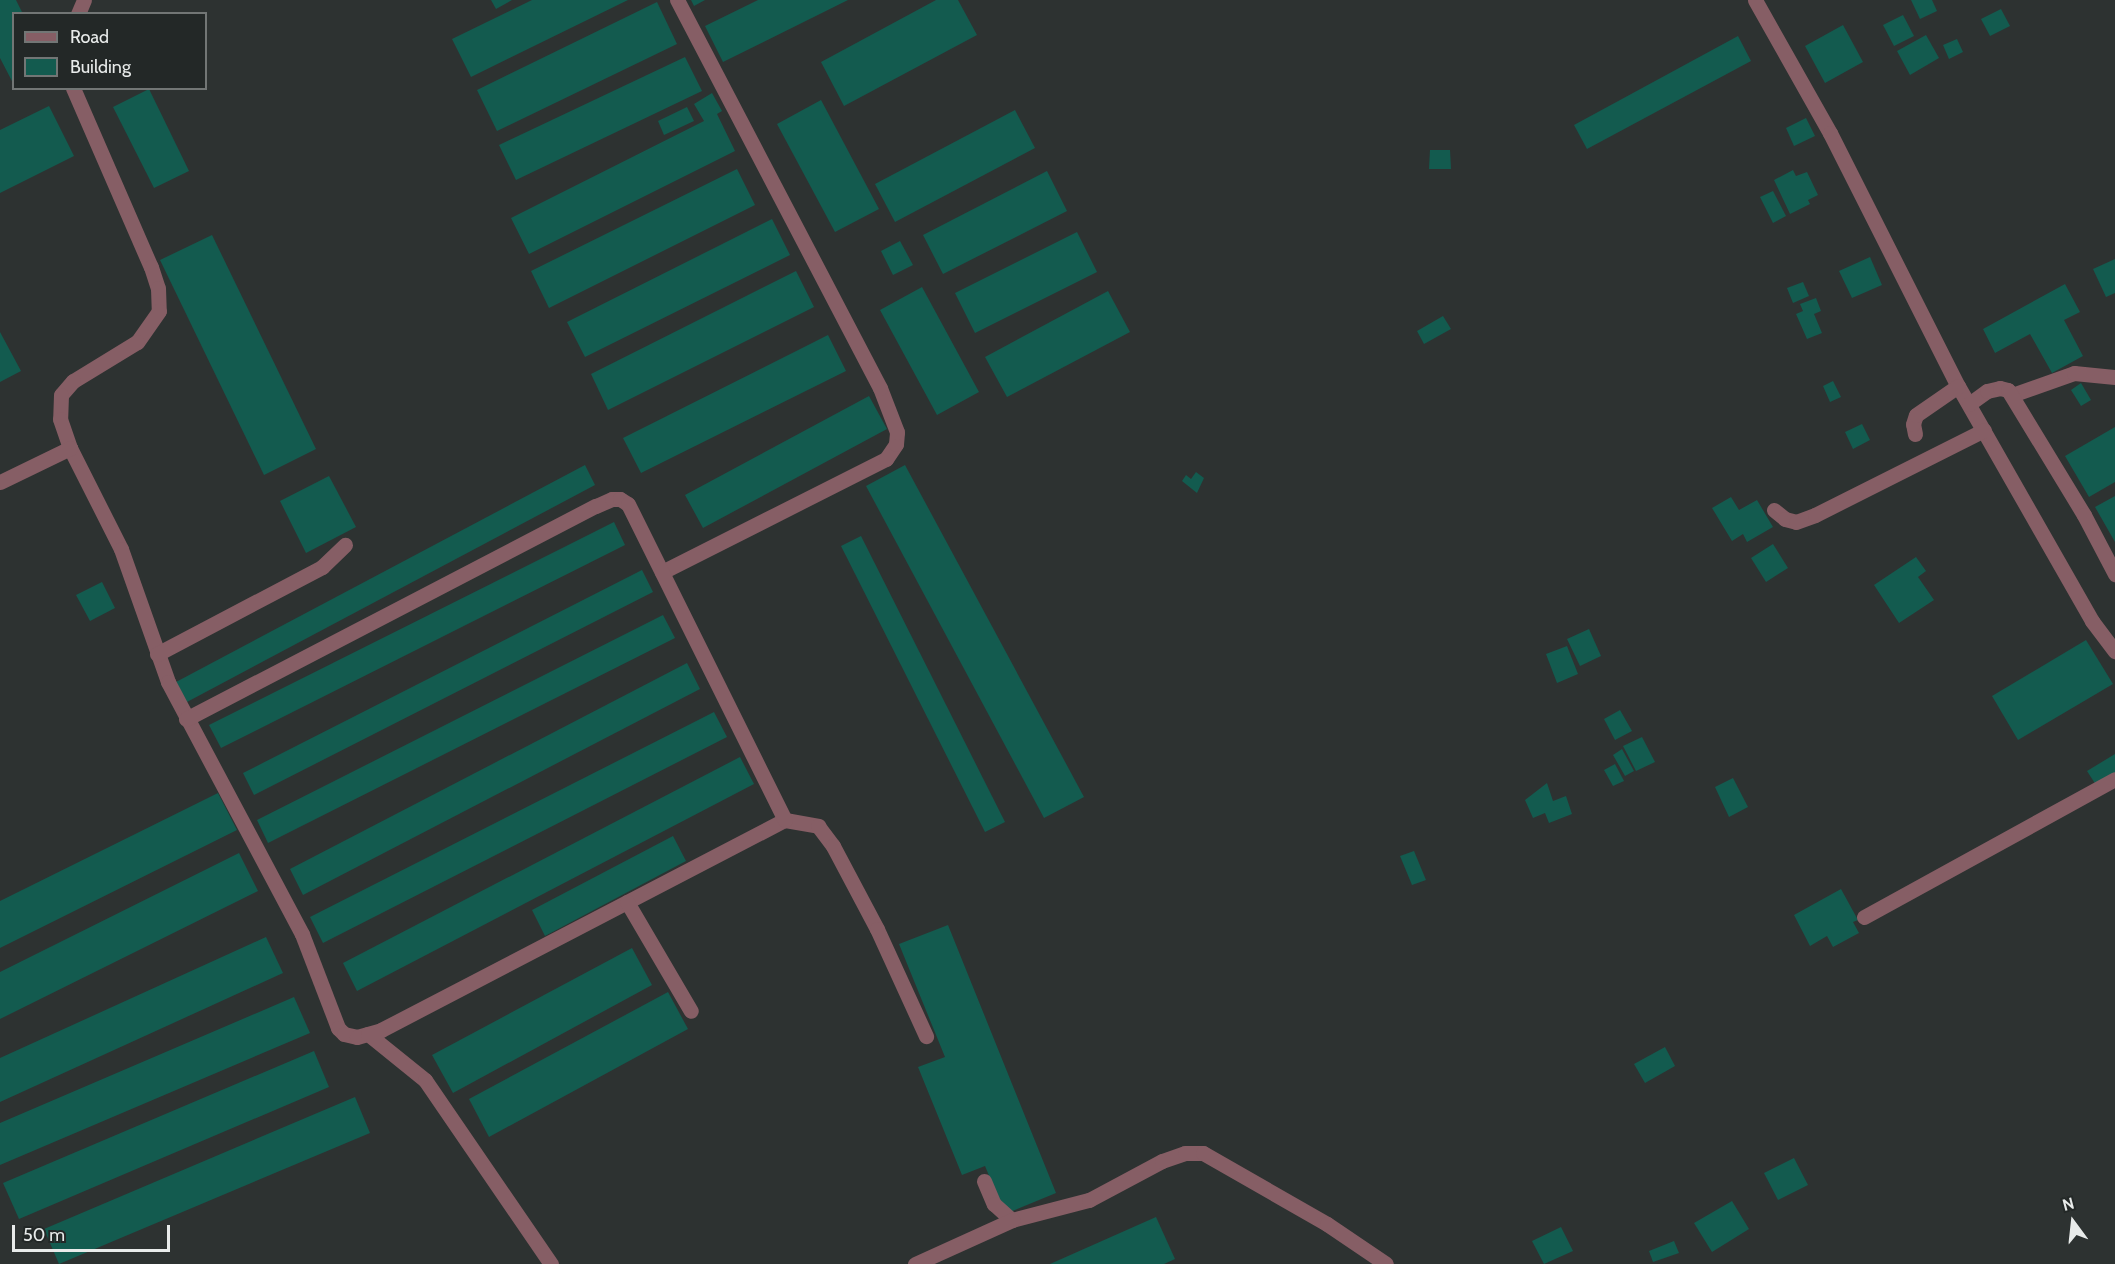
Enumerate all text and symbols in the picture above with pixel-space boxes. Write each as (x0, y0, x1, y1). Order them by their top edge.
legend (12, 12, 207, 90)
text: Road (70, 26, 109, 48)
text: Building (70, 56, 131, 78)
north arrow (2043, 1192, 2103, 1252)
text: N (2060, 1193, 2076, 1215)
scale bar (15, 1213, 172, 1251)
text: 50 m (23, 1224, 65, 1246)

